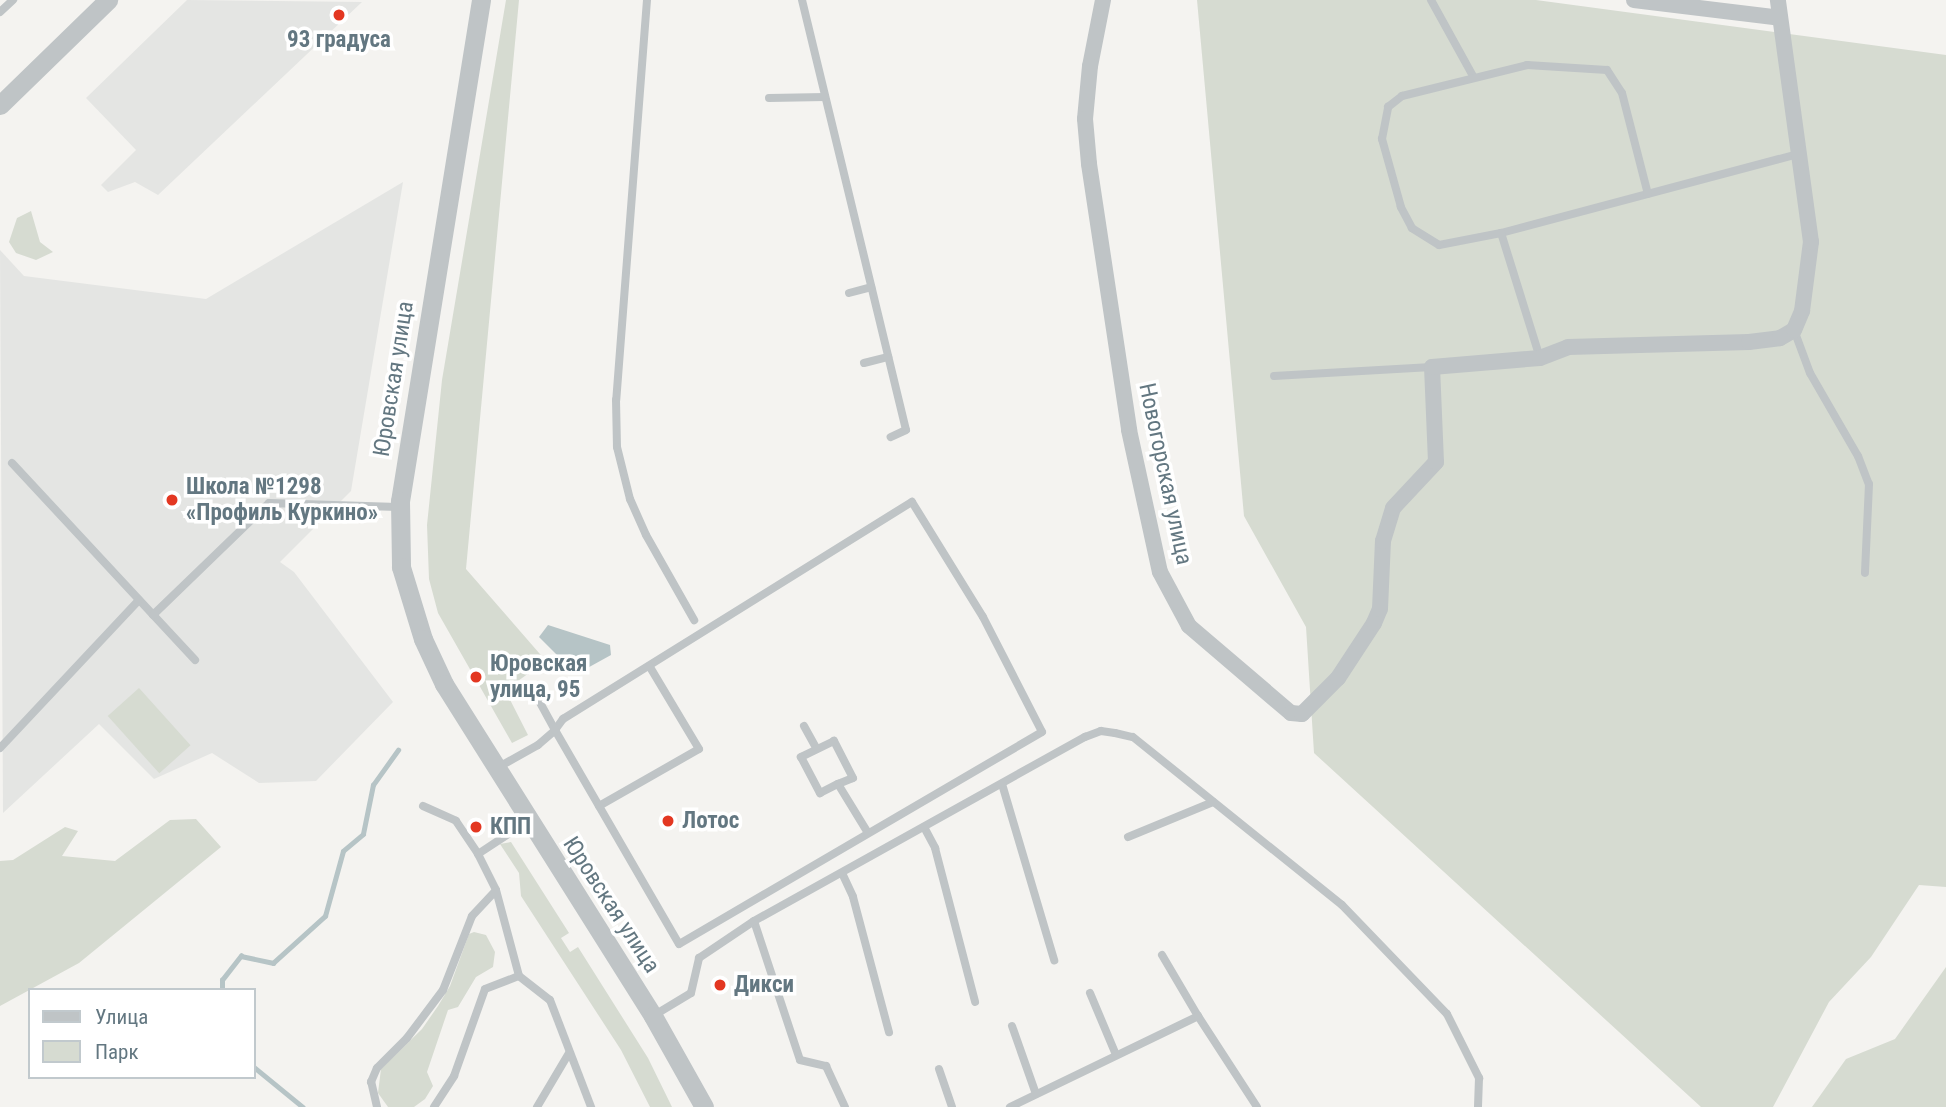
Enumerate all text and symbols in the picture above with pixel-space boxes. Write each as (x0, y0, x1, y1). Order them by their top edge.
marker: 93 градуса (331, 7, 347, 23)
place label: 93 градуса (287, 26, 391, 54)
street label: Юровская улица (368, 299, 420, 459)
street label: Новогорская улица (1132, 381, 1198, 567)
place label: Школа №1298 «Профиль Куркино» (186, 473, 378, 527)
marker: Школа №1298 «Профиль Куркино» (164, 492, 180, 508)
place label: Юровская улица, 95 (490, 650, 587, 704)
marker: Юровская улица, 95 (468, 669, 484, 685)
place label: Лотос (682, 807, 739, 835)
place label: КПП (490, 813, 531, 841)
marker: Лотос (660, 813, 676, 829)
marker: КПП (468, 819, 484, 835)
street label: Юровская улица (557, 832, 665, 978)
place label: Дикси (734, 971, 794, 999)
marker: Дикси (712, 977, 728, 993)
legend (28, 988, 256, 1079)
text: Улица (95, 1005, 148, 1029)
text: Парк (95, 1040, 139, 1064)

